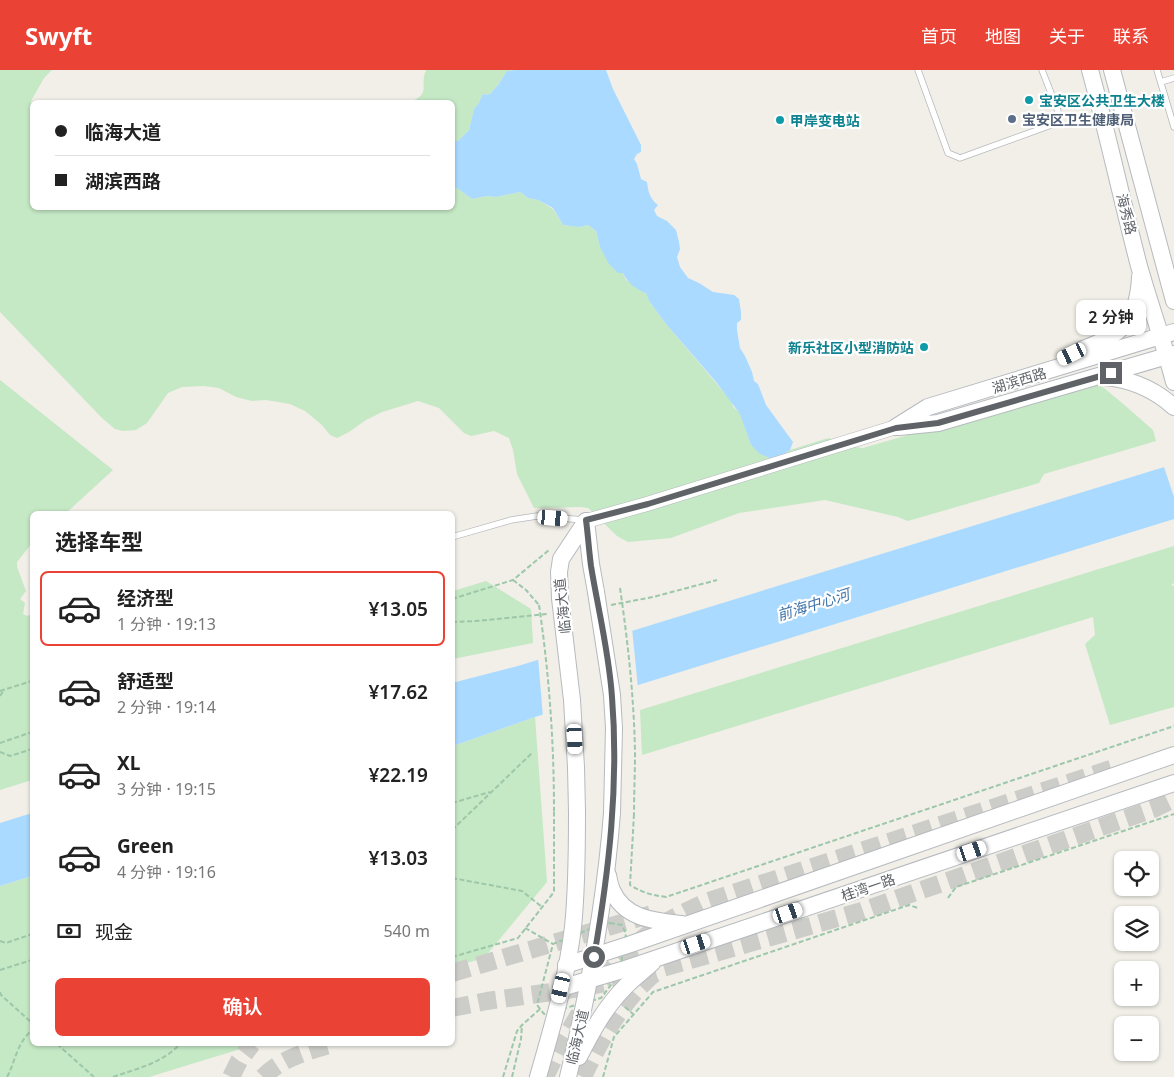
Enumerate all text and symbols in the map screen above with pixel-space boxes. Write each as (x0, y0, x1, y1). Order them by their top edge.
text: Swyft (25, 19, 92, 52)
text: 首页 (921, 24, 957, 48)
text: 地图 (985, 24, 1021, 48)
text: 关于 (1049, 24, 1085, 48)
text: 联系 (1113, 24, 1149, 48)
place label: 宝安区公共卫生大楼 (1039, 91, 1165, 110)
marker: 宝安区公共卫生大楼 (1023, 94, 1035, 106)
place label: 宝安区卫生健康局 (1022, 110, 1134, 129)
place label: 甲岸变电站 (790, 111, 860, 130)
marker: 宝安区卫生健康局 (1006, 113, 1018, 125)
marker: 甲岸变电站 (774, 114, 786, 126)
text: 临海大道 (85, 119, 161, 145)
text: 湖滨西路 (85, 168, 161, 194)
street label: 海秀路 (1113, 191, 1141, 237)
callout: 2 分钟 (1076, 300, 1146, 336)
text: 2 分钟 (1088, 306, 1134, 328)
place label: 新乐社区小型消防站 (788, 338, 914, 357)
marker: 新乐社区小型消防站 (918, 341, 930, 353)
car (1055, 341, 1088, 367)
route end (1100, 362, 1122, 384)
street label: 湖滨西路 (989, 363, 1049, 397)
car (537, 509, 568, 527)
text: 选择车型 (55, 526, 143, 556)
street label: 临海大道 (550, 577, 574, 635)
water label: 前海中心河 (774, 583, 855, 625)
text: 经济型 (117, 585, 174, 611)
icon: car (57, 586, 102, 631)
text: ¥13.05 (368, 596, 428, 622)
text: 1 分钟 · 19:13 (117, 613, 216, 635)
text: 舒适型 (117, 668, 174, 694)
icon: car (57, 669, 102, 714)
text: ¥17.62 (368, 679, 428, 705)
text: 2 分钟 · 19:14 (117, 696, 216, 718)
car (566, 724, 583, 754)
text: XL (117, 750, 140, 776)
icon: car (57, 752, 102, 797)
text: ¥22.19 (368, 762, 428, 788)
text: 3 分钟 · 19:15 (117, 778, 216, 800)
text: Green (117, 833, 174, 859)
icon: car (57, 835, 102, 880)
car (955, 839, 988, 863)
text: ¥13.03 (368, 845, 428, 871)
map controls (1114, 851, 1159, 1061)
button: locate (1114, 851, 1159, 896)
text: 4 分钟 · 19:16 (117, 861, 216, 883)
street label: 桂湾一路 (838, 869, 898, 905)
car (771, 901, 804, 925)
button: layers (1114, 906, 1159, 951)
icon: cash (55, 917, 83, 945)
text: 现金 (95, 919, 133, 945)
text: 540 m (383, 920, 430, 942)
car (679, 932, 712, 956)
route start (583, 946, 605, 968)
button: + (1114, 961, 1159, 1006)
car (550, 972, 571, 1004)
button: 确认 (55, 978, 430, 1036)
street label: 临海大道 (561, 1008, 593, 1066)
button: − (1114, 1016, 1159, 1061)

